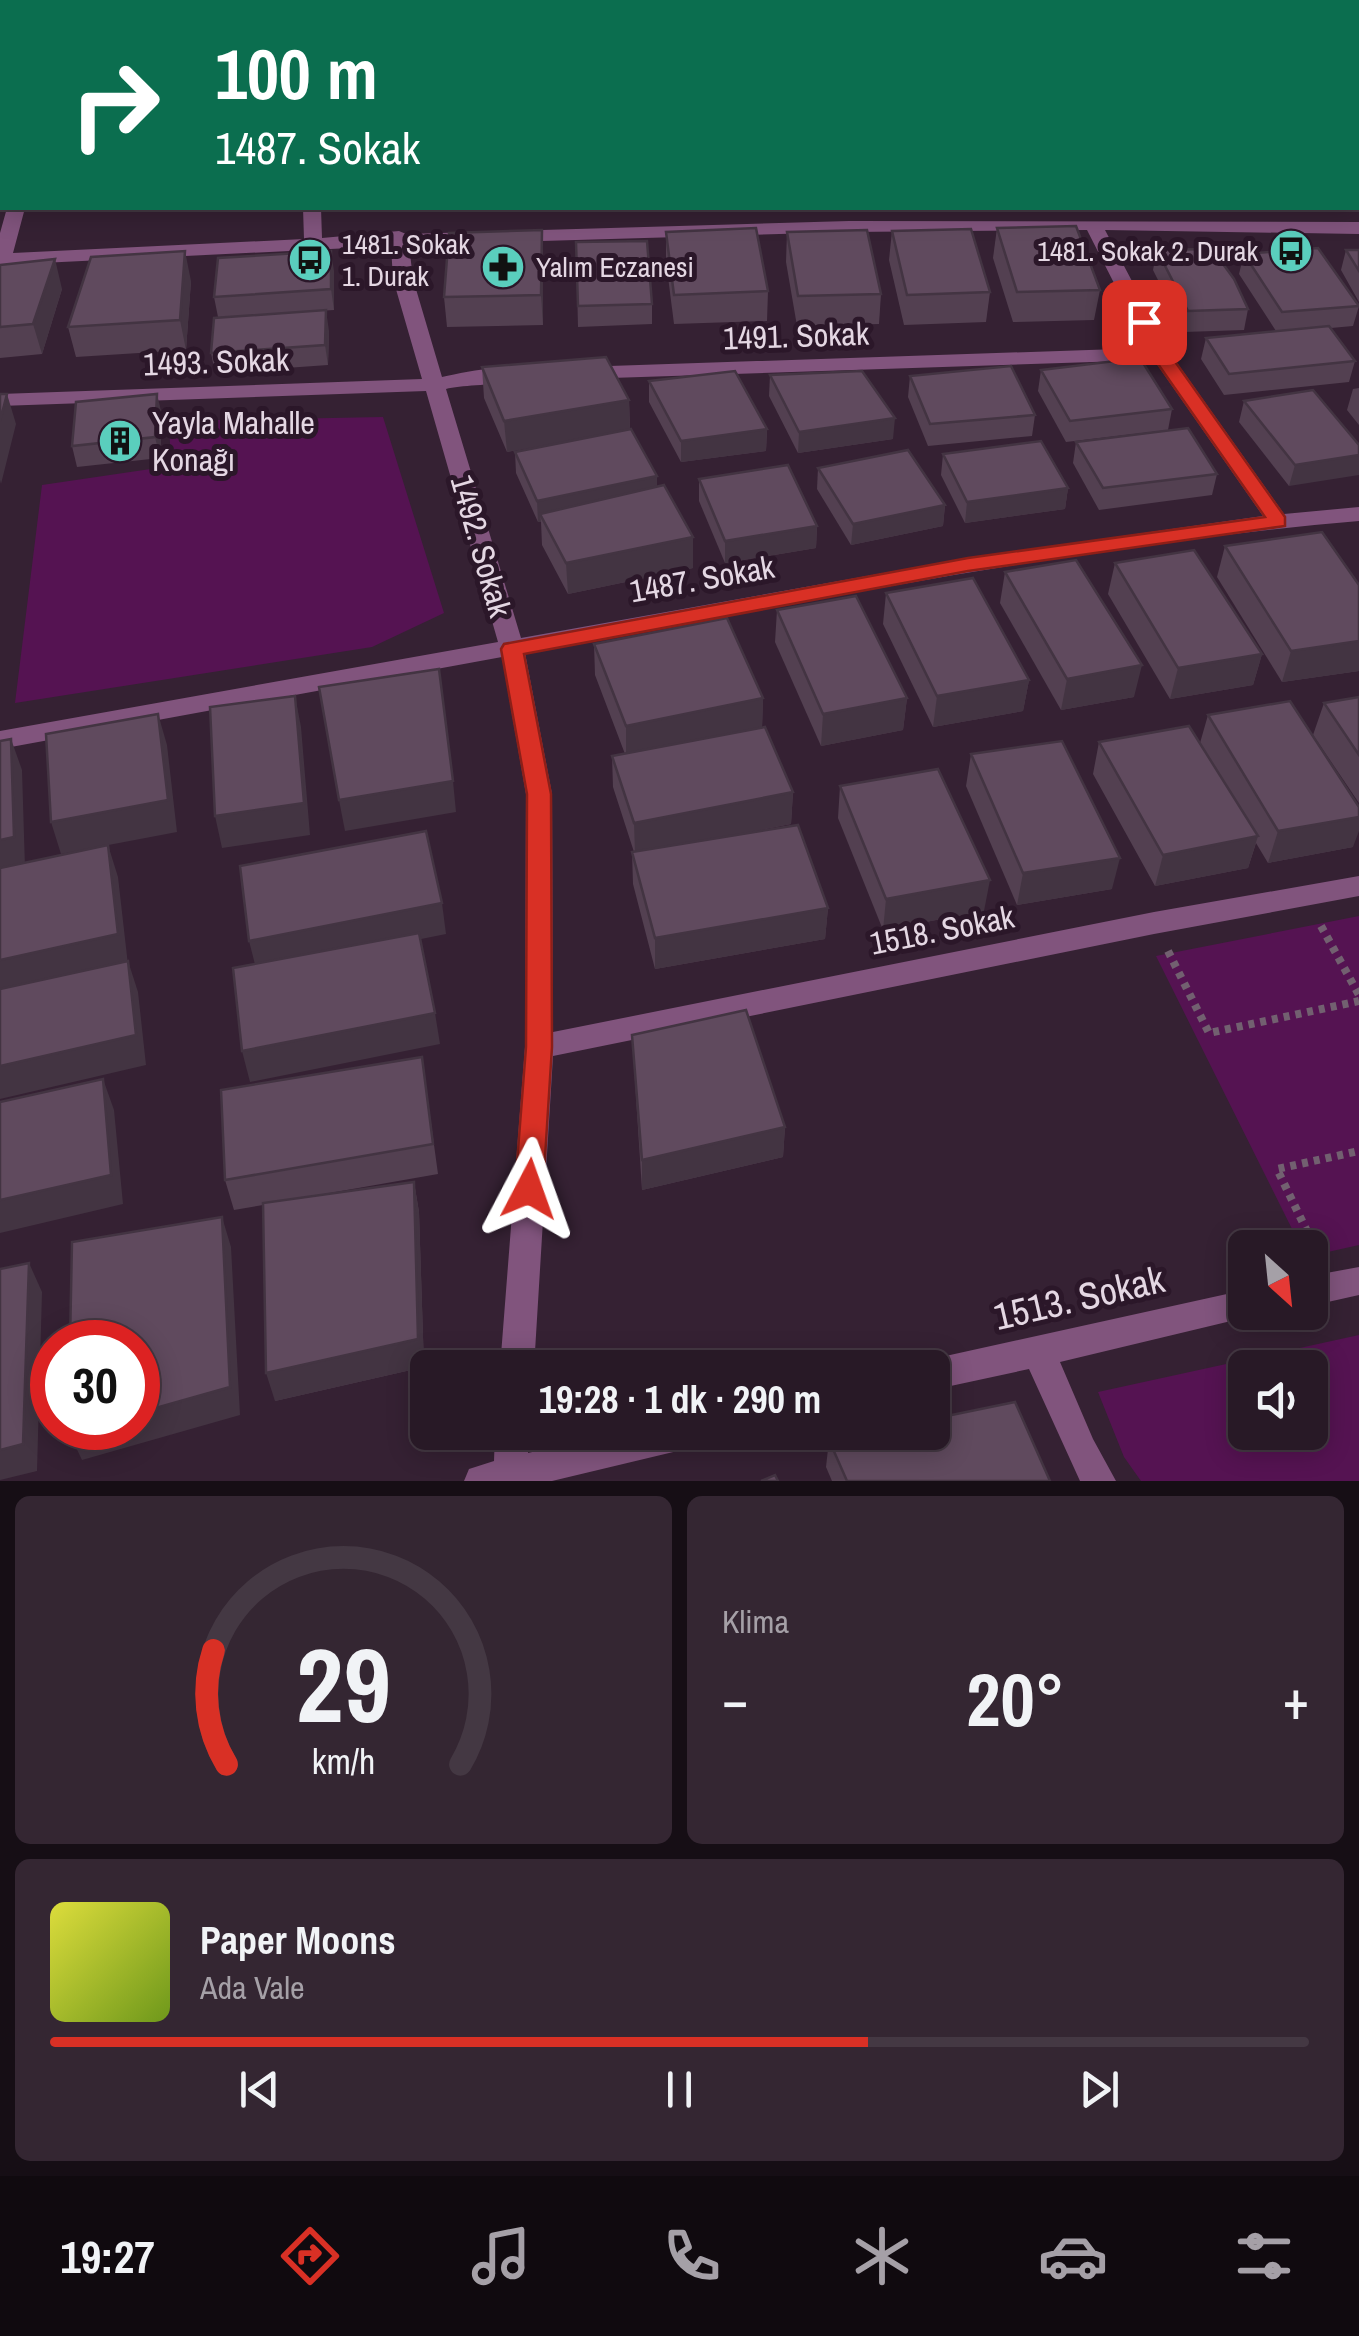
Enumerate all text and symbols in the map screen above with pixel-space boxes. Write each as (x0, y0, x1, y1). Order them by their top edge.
text: 100 m (215, 27, 378, 121)
icon: right (50, 40, 180, 170)
text: 1487. Sokak (215, 117, 420, 178)
place label: 1481. Sokak 1. Durak (342, 225, 470, 295)
bus stop icon: 1481. Sokak 2. Durak (1268, 228, 1314, 274)
place label: 1481. Sokak 2. Durak (1037, 232, 1259, 270)
bus stop icon: 1481. Sokak 1. Durak (287, 237, 333, 283)
pharmacy icon: Yalım Eczanesi (480, 244, 526, 290)
place label: Yalım Eczanesi (536, 248, 694, 286)
pin (1102, 280, 1187, 365)
icon: arrive (1117, 295, 1172, 350)
street label: 1491. Sokak (722, 311, 871, 360)
street label: 1493. Sokak (142, 337, 291, 386)
place label: Yayla Mahalle Konağı (152, 401, 315, 481)
building icon: Yayla Mahalle Konağı (97, 418, 143, 464)
street label: 1492. Sokak (441, 470, 522, 623)
street label: 1487. Sokak (626, 545, 778, 612)
street label: 1518. Sokak (866, 894, 1018, 965)
position arrow (477, 1137, 581, 1241)
north arrow (1228, 1230, 1328, 1330)
map controls (1228, 1230, 1328, 1450)
street label: 1513. Sokak (989, 1253, 1169, 1342)
speed limit sign: 30 (30, 1320, 160, 1450)
button: sound (1228, 1350, 1328, 1450)
text: 19:28 · 1 dk · 290 m (539, 1374, 821, 1425)
text: Klima (722, 1600, 789, 1643)
text: 29 (296, 1614, 391, 1754)
text: 20° (966, 1648, 1065, 1749)
text: − (722, 1662, 748, 1736)
text: + (1283, 1662, 1309, 1736)
text: km/h (312, 1737, 375, 1785)
text: Paper Moons (200, 1915, 396, 1966)
text: Ada Vale (200, 1966, 305, 2009)
icon: previous (232, 2062, 287, 2117)
icon: pause (652, 2062, 707, 2117)
icon: next (1072, 2062, 1127, 2117)
icon: directions (275, 2221, 345, 2291)
icon: music (466, 2221, 536, 2291)
icon: phone (657, 2221, 727, 2291)
icon: climate (847, 2221, 917, 2291)
icon: car (1038, 2221, 1108, 2291)
icon: filters (1229, 2221, 1299, 2291)
text: 19:27 (60, 2226, 155, 2287)

